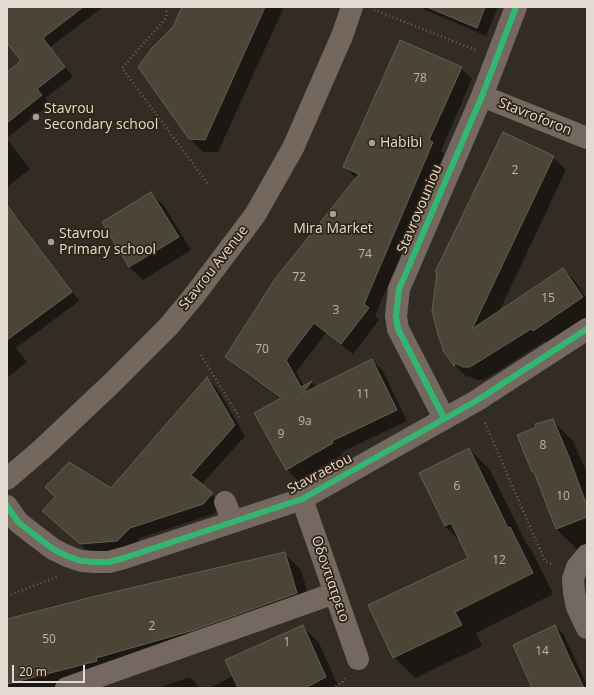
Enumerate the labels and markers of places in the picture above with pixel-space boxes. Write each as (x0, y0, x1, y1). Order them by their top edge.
place label: Stavrou Secondary school (44, 101, 158, 134)
marker: Stavrou Secondary school (31, 112, 41, 122)
place label: Habibi (380, 135, 422, 151)
marker: Habibi (367, 138, 377, 148)
marker: Mira Market (328, 209, 338, 219)
place label: Mira Market (293, 221, 373, 237)
place label: Stavrou Primary school (59, 226, 156, 258)
marker: Stavrou Primary school (46, 237, 56, 247)

